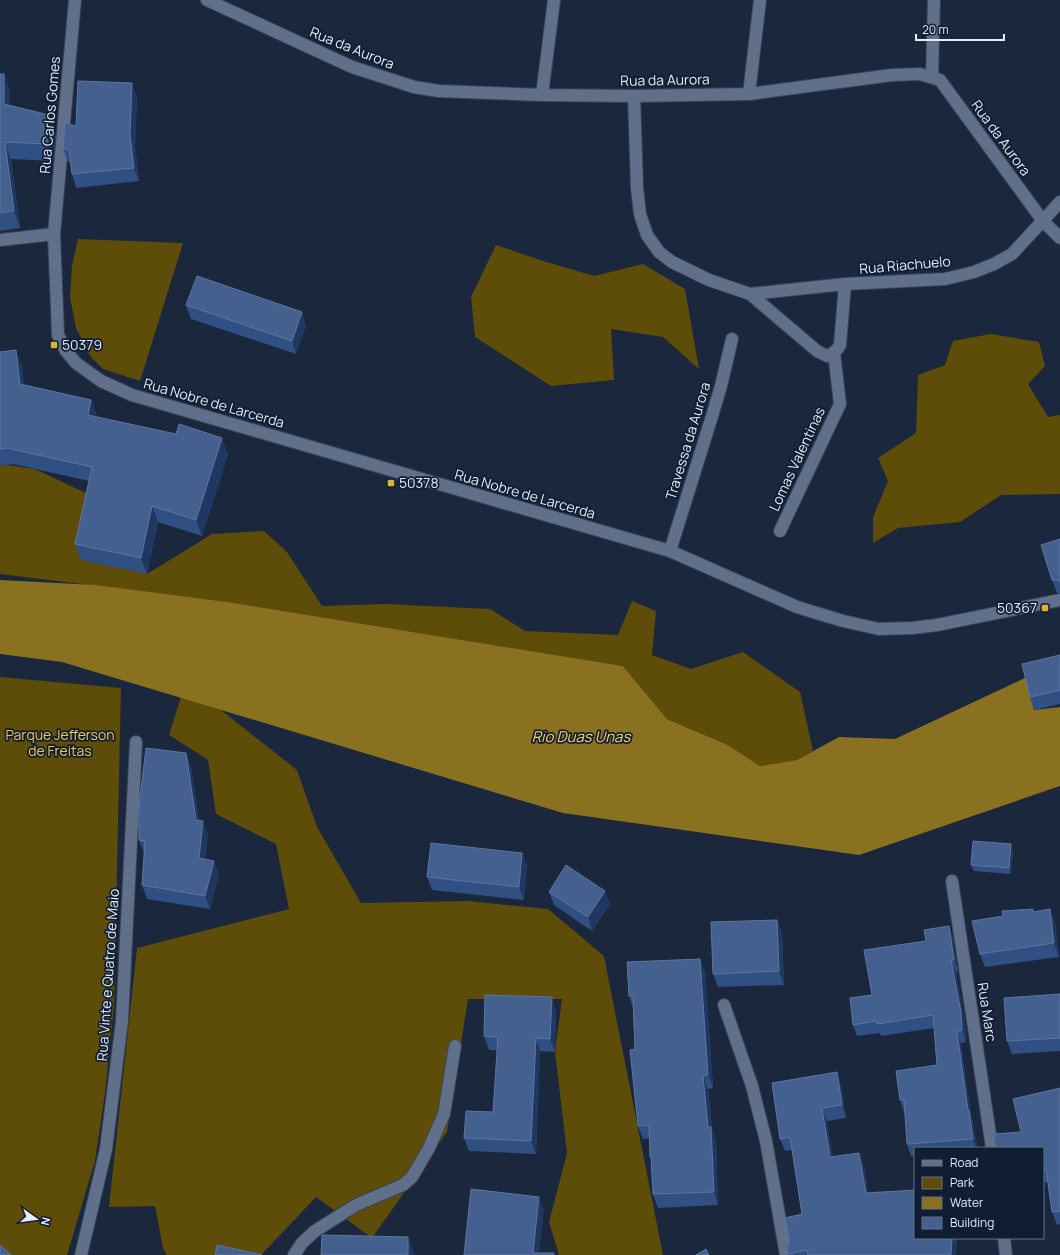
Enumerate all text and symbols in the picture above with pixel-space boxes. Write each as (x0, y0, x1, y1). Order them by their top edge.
scale bar (916, 16, 1004, 42)
text: 20 m (922, 21, 949, 38)
street label: Rua da Aurora (307, 22, 397, 73)
street label: Rua Carlos Gomes (35, 56, 64, 174)
street label: Rua da Aurora (620, 69, 710, 90)
street label: Rua da Aurora (967, 96, 1035, 179)
street label: Rua Riachuelo (858, 251, 951, 278)
place label: 50379 (62, 335, 102, 354)
marker: 50379 (49, 340, 59, 350)
street label: Rua Nobre de Larcerda (142, 373, 287, 432)
street label: Travessa da Aurora (661, 380, 714, 502)
street label: Lomas Valentinas (764, 404, 829, 514)
street label: Rua Nobre de Larcerda (453, 464, 598, 523)
place label: 50378 (399, 473, 439, 492)
marker: 50378 (386, 478, 396, 488)
place label: 50367 (997, 598, 1037, 617)
marker: 50367 (1040, 603, 1050, 613)
park label: Parque Jefferson de Freitas (5, 725, 115, 760)
water label: Rio Duas Unas (532, 726, 631, 747)
street label: Rua Vinte e Quatro de Maio (92, 888, 123, 1062)
street label: Rua Marc (973, 981, 1002, 1043)
legend (914, 1147, 1044, 1239)
text: Road (950, 1154, 978, 1171)
text: Park (950, 1174, 975, 1191)
text: Water (950, 1194, 984, 1211)
north arrow (16, 1199, 56, 1239)
text: Building (950, 1214, 994, 1231)
text: N (38, 1216, 54, 1227)

